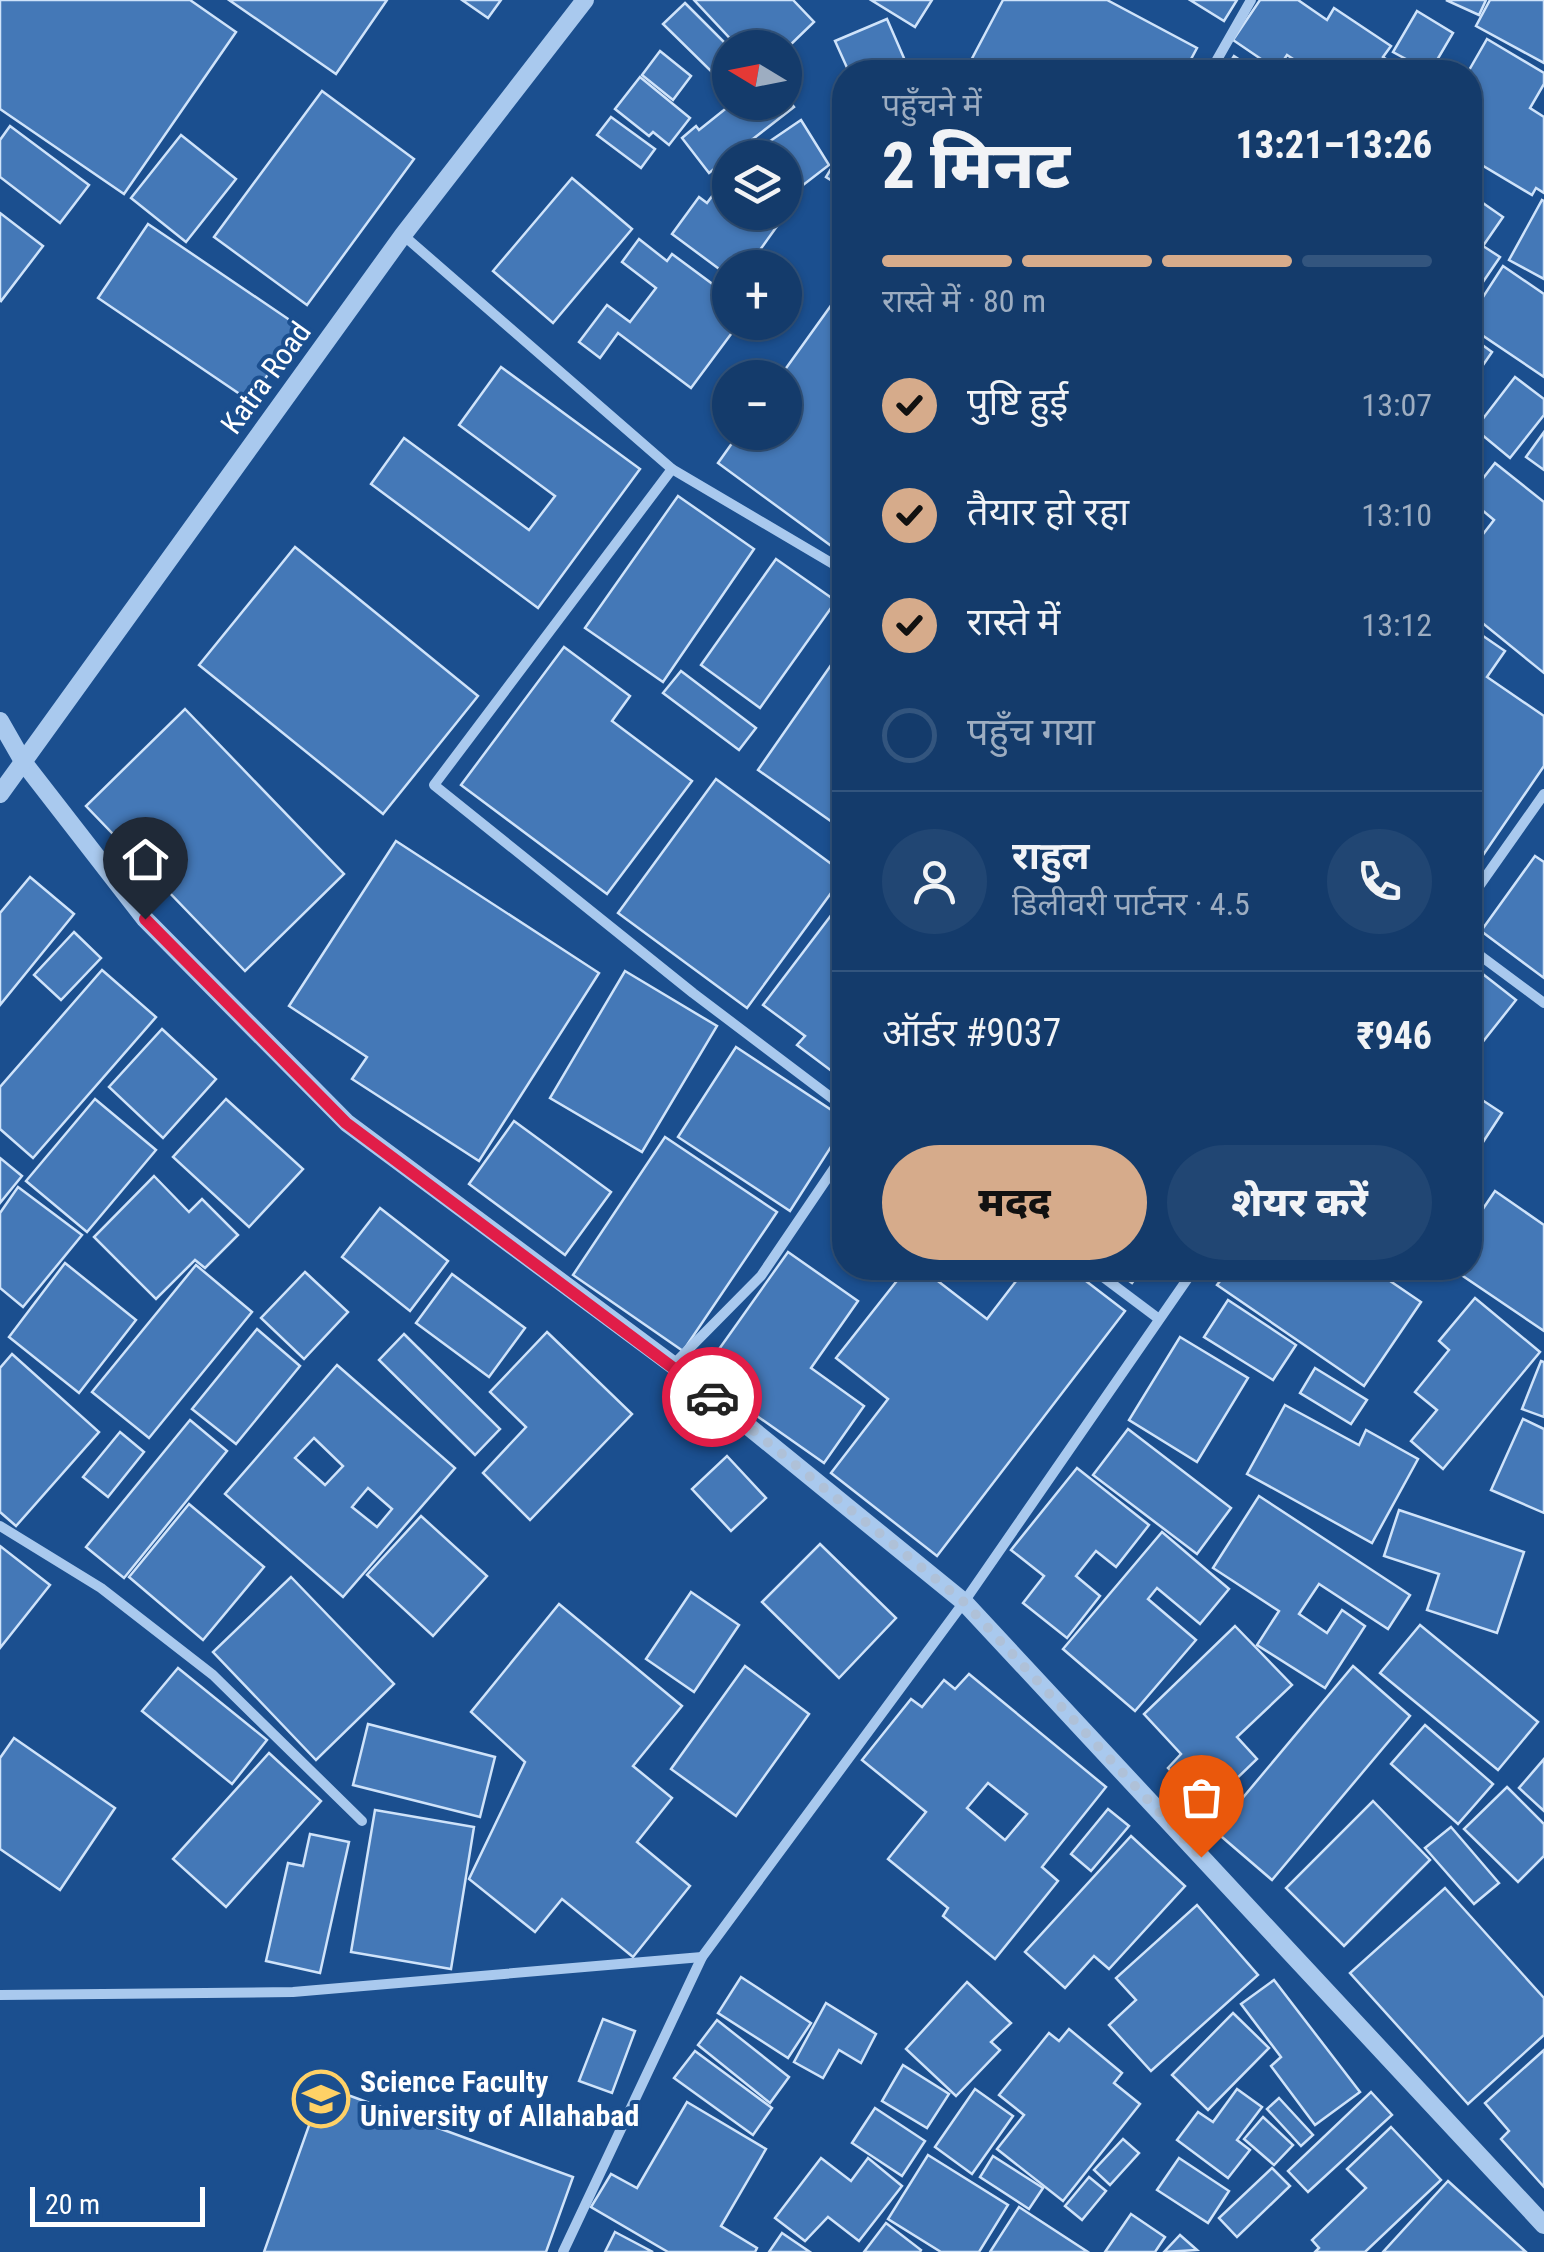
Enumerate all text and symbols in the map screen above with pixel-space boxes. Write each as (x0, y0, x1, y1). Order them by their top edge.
north arrow (712, 30, 802, 120)
map controls (712, 30, 802, 450)
text: पहुँचने में (882, 86, 982, 124)
text: 13:21–13:26 (1235, 123, 1432, 167)
text: 2 मिनट (882, 128, 1070, 204)
button: layers (712, 140, 802, 230)
button: + (712, 250, 802, 340)
text: रास्ते में · 80 m (882, 282, 1046, 320)
street label: Katra Road (213, 315, 318, 440)
button: − (712, 360, 802, 450)
icon: check (882, 378, 937, 433)
text: पुष्टि हुई (967, 380, 1068, 424)
text: 13:07 (1361, 386, 1432, 424)
icon: check (882, 488, 937, 543)
text: तैयार हो रहा (967, 490, 1129, 534)
text: 13:10 (1361, 496, 1432, 534)
icon: check (882, 598, 937, 653)
text: रास्ते में (967, 600, 1060, 644)
text: 13:12 (1361, 606, 1432, 644)
text: पहुँच गया (967, 710, 1095, 754)
pin (103, 817, 188, 920)
button: person (882, 829, 987, 934)
button: phone (1327, 829, 1432, 934)
icon: home (118, 832, 173, 887)
text: राहुल (1012, 834, 1089, 878)
text: डिलीवरी पार्टनर · 4.5 (1012, 885, 1250, 923)
text: ऑर्डर #9037 (882, 1011, 1061, 1055)
text: ₹946 (1356, 1014, 1432, 1058)
button: मदद (882, 1145, 1147, 1260)
button: शेयर करें (1167, 1145, 1432, 1260)
courier (662, 1347, 762, 1447)
icon: car (685, 1370, 740, 1425)
pin (1159, 1755, 1244, 1858)
icon: bag (1174, 1770, 1229, 1825)
place label: Science Faculty University of Allahabad (360, 2064, 639, 2133)
school or university icon: Science Faculty University of Allahabad (291, 2069, 351, 2129)
scale bar (30, 2182, 205, 2226)
text: 20 m (45, 2188, 100, 2221)

